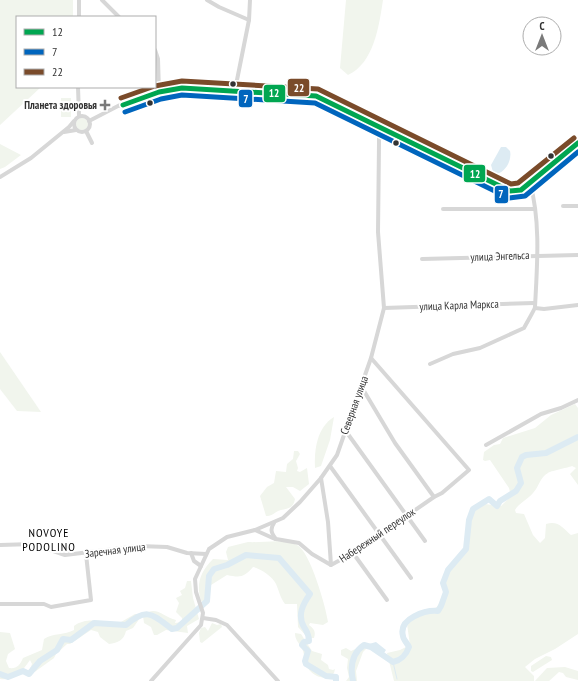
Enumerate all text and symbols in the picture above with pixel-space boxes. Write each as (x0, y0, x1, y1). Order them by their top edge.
legend (16, 16, 156, 88)
north arrow (522, 16, 562, 56)
text: С (539, 19, 545, 33)
text: 12 (52, 24, 63, 39)
text: 7 (52, 44, 57, 59)
text: 22 (52, 64, 63, 79)
line badge: 22 (287, 78, 310, 97)
unlabelled marker (228, 79, 238, 89)
text: 22 (294, 81, 304, 95)
line badge: 12 (263, 84, 286, 103)
text: 12 (269, 86, 279, 100)
line badge: 7 (238, 89, 253, 108)
text: 7 (243, 92, 249, 106)
place label: Планета здоровья (24, 98, 97, 112)
unlabelled marker (145, 98, 155, 108)
marker: Планета здоровья (100, 100, 110, 110)
unlabelled marker (391, 138, 401, 148)
unlabelled marker (546, 151, 556, 161)
line badge: 12 (463, 164, 486, 183)
text: 12 (470, 167, 480, 181)
line badge: 7 (494, 185, 509, 204)
text: 7 (498, 187, 504, 201)
street label: улица Энгельса (470, 248, 530, 264)
street label: улица Карла Маркса (419, 297, 499, 313)
street label: Северная улица (337, 374, 371, 436)
street label: Набережный переулок (336, 504, 418, 566)
district label: NOVOYE PODOLINO (22, 525, 76, 554)
street label: Заречная улица (84, 539, 146, 561)

